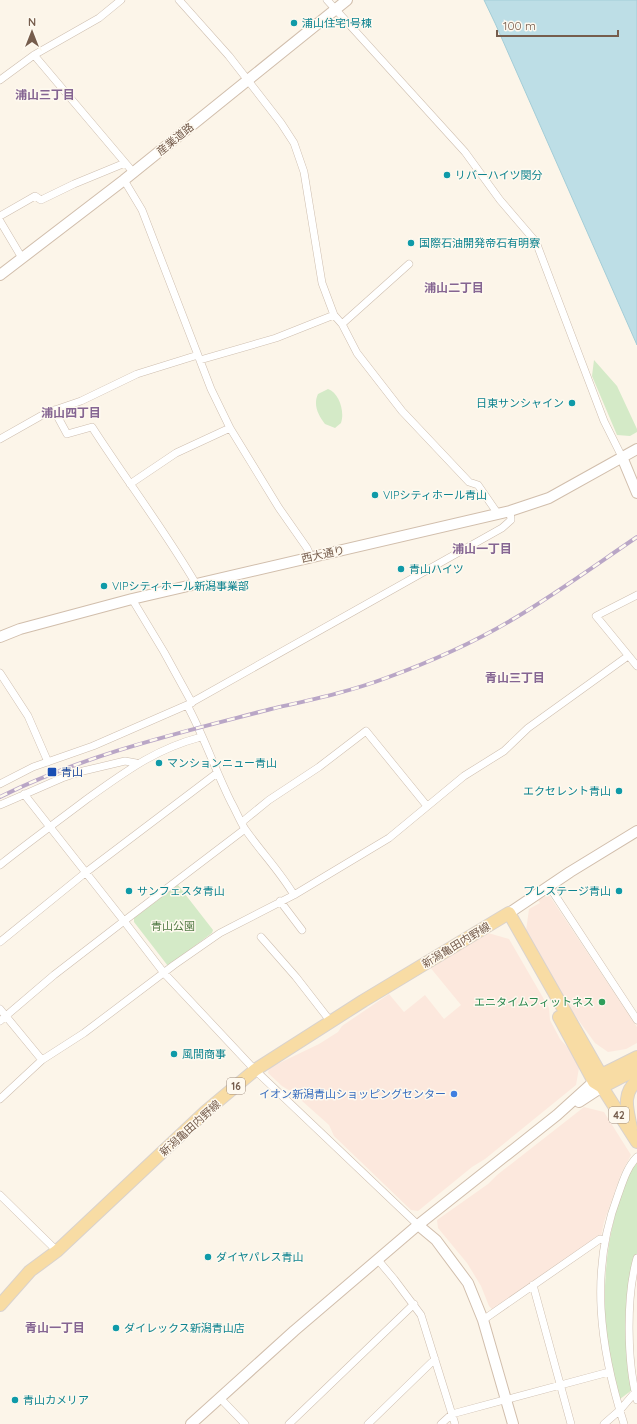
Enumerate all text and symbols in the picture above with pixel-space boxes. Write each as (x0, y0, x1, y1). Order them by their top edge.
north arrow (12, 12, 52, 52)
scale bar (497, 12, 618, 38)
text: N (28, 15, 36, 29)
place label: 浦山住宅1号棟 (302, 16, 372, 30)
marker: 浦山住宅1号棟 (289, 18, 299, 28)
text: 100 m (503, 18, 536, 33)
district label: 浦山三丁目 (15, 87, 75, 102)
street label: 産業道路 (153, 120, 197, 158)
place label: リバーハイツ関分 (455, 168, 543, 182)
marker: リバーハイツ関分 (442, 170, 452, 180)
place label: 国際石油開発帝石有明寮 (419, 236, 540, 250)
marker: 国際石油開発帝石有明寮 (406, 238, 416, 248)
district label: 浦山二丁目 (424, 280, 484, 295)
place label: 日東サンシャイン (476, 396, 564, 410)
marker: 日東サンシャイン (567, 398, 577, 408)
district label: 浦山四丁目 (41, 405, 101, 420)
place label: VIPシティホール青山 (383, 488, 487, 502)
marker: VIPシティホール青山 (370, 490, 380, 500)
district label: 浦山一丁目 (452, 541, 512, 556)
street label: 西大通り (300, 543, 346, 565)
place label: 青山ハイツ (409, 562, 464, 576)
marker: 青山ハイツ (396, 564, 406, 574)
place label: VIPシティホール新潟事業部 (112, 579, 249, 593)
marker: VIPシティホール新潟事業部 (99, 581, 109, 591)
district label: 青山三丁目 (485, 670, 545, 685)
place label: マンションニュー青山 (167, 756, 277, 770)
marker: マンションニュー青山 (154, 758, 164, 768)
place label: 青山 (61, 765, 83, 779)
marker: 青山 (46, 766, 58, 778)
place label: エクセレント青山 (523, 784, 611, 798)
marker: エクセレント青山 (614, 786, 624, 796)
place label: サンフェスタ青山 (137, 884, 225, 898)
place label: プレステージ青山 (523, 884, 611, 898)
marker: サンフェスタ青山 (124, 886, 134, 896)
marker: プレステージ青山 (614, 886, 624, 896)
park label: 青山公園 (151, 919, 195, 933)
street label: 新潟亀田内野線 (419, 919, 493, 971)
place label: エニタイムフィットネス (474, 995, 594, 1009)
marker: エニタイムフィットネス (597, 997, 607, 1007)
place label: 風間商事 (182, 1047, 226, 1061)
marker: 風間商事 (169, 1049, 179, 1059)
road number: 16 (227, 1078, 245, 1094)
place label: イオン新潟青山ショッピングセンター (259, 1087, 446, 1101)
marker: イオン新潟青山ショッピングセンター (449, 1089, 459, 1099)
street label: 新潟亀田内野線 (157, 1097, 223, 1159)
road number: 42 (609, 1107, 629, 1123)
place label: ダイヤパレス青山 (216, 1250, 303, 1264)
marker: ダイヤパレス青山 (203, 1252, 213, 1262)
district label: 青山一丁目 (25, 1320, 85, 1335)
place label: ダイレックス新潟青山店 (124, 1321, 245, 1335)
marker: ダイレックス新潟青山店 (111, 1323, 121, 1333)
place label: 青山カメリア (23, 1393, 89, 1407)
marker: 青山カメリア (10, 1395, 20, 1405)

